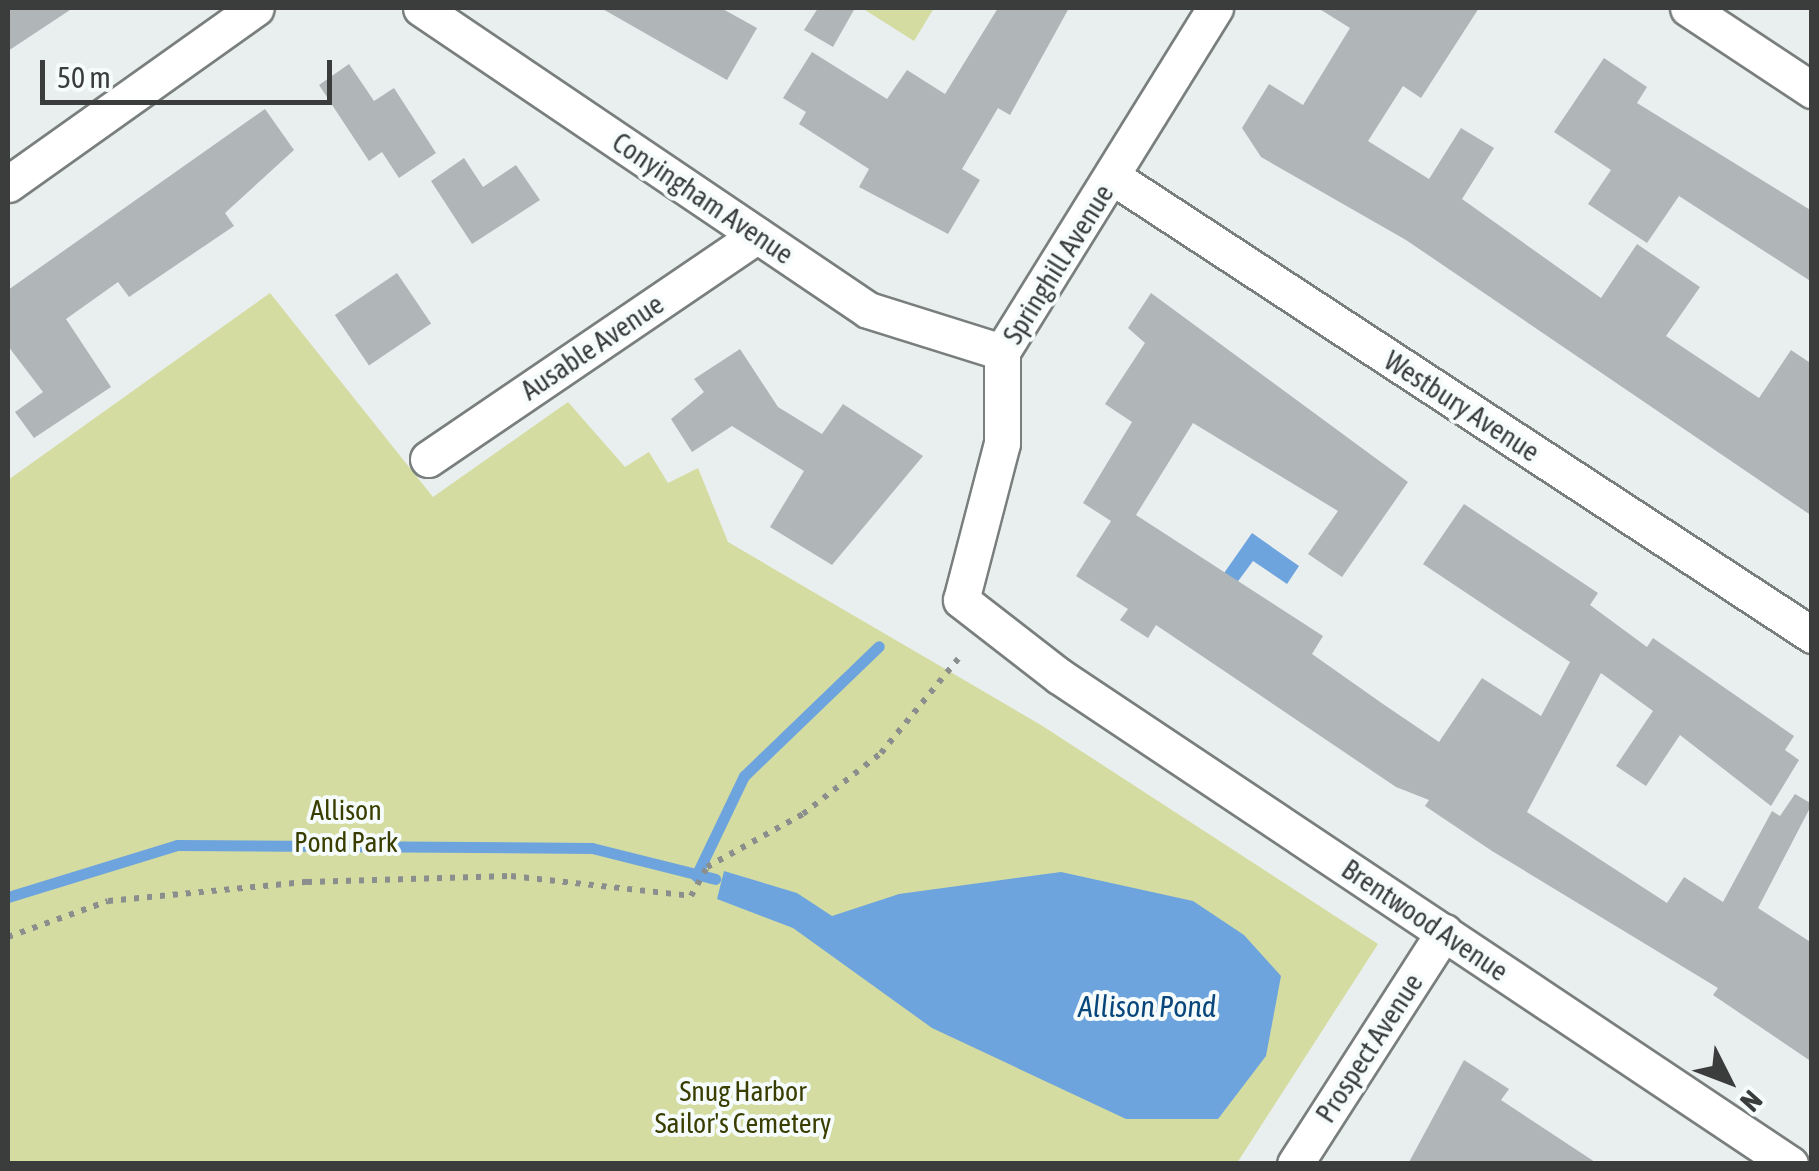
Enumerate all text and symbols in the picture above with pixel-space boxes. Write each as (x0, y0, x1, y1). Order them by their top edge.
scale bar (45, 40, 338, 102)
text: 50 m (57, 60, 111, 94)
street label: Conyingham Avenue (606, 125, 800, 271)
street label: Springhill Avenue (996, 178, 1120, 350)
street label: Ausable Avenue (514, 287, 670, 407)
street label: Westbury Avenue (1378, 343, 1546, 469)
park label: Allison Pond Park (294, 793, 398, 859)
street label: Brentwood Avenue (1335, 852, 1515, 988)
street label: Prospect Avenue (1308, 967, 1430, 1129)
water label: Allison Pond (1078, 988, 1216, 1024)
north arrow (1679, 1031, 1779, 1131)
park label: Snug Harbor Sailor's Cemetery (655, 1074, 831, 1140)
text: N (1734, 1084, 1769, 1118)

